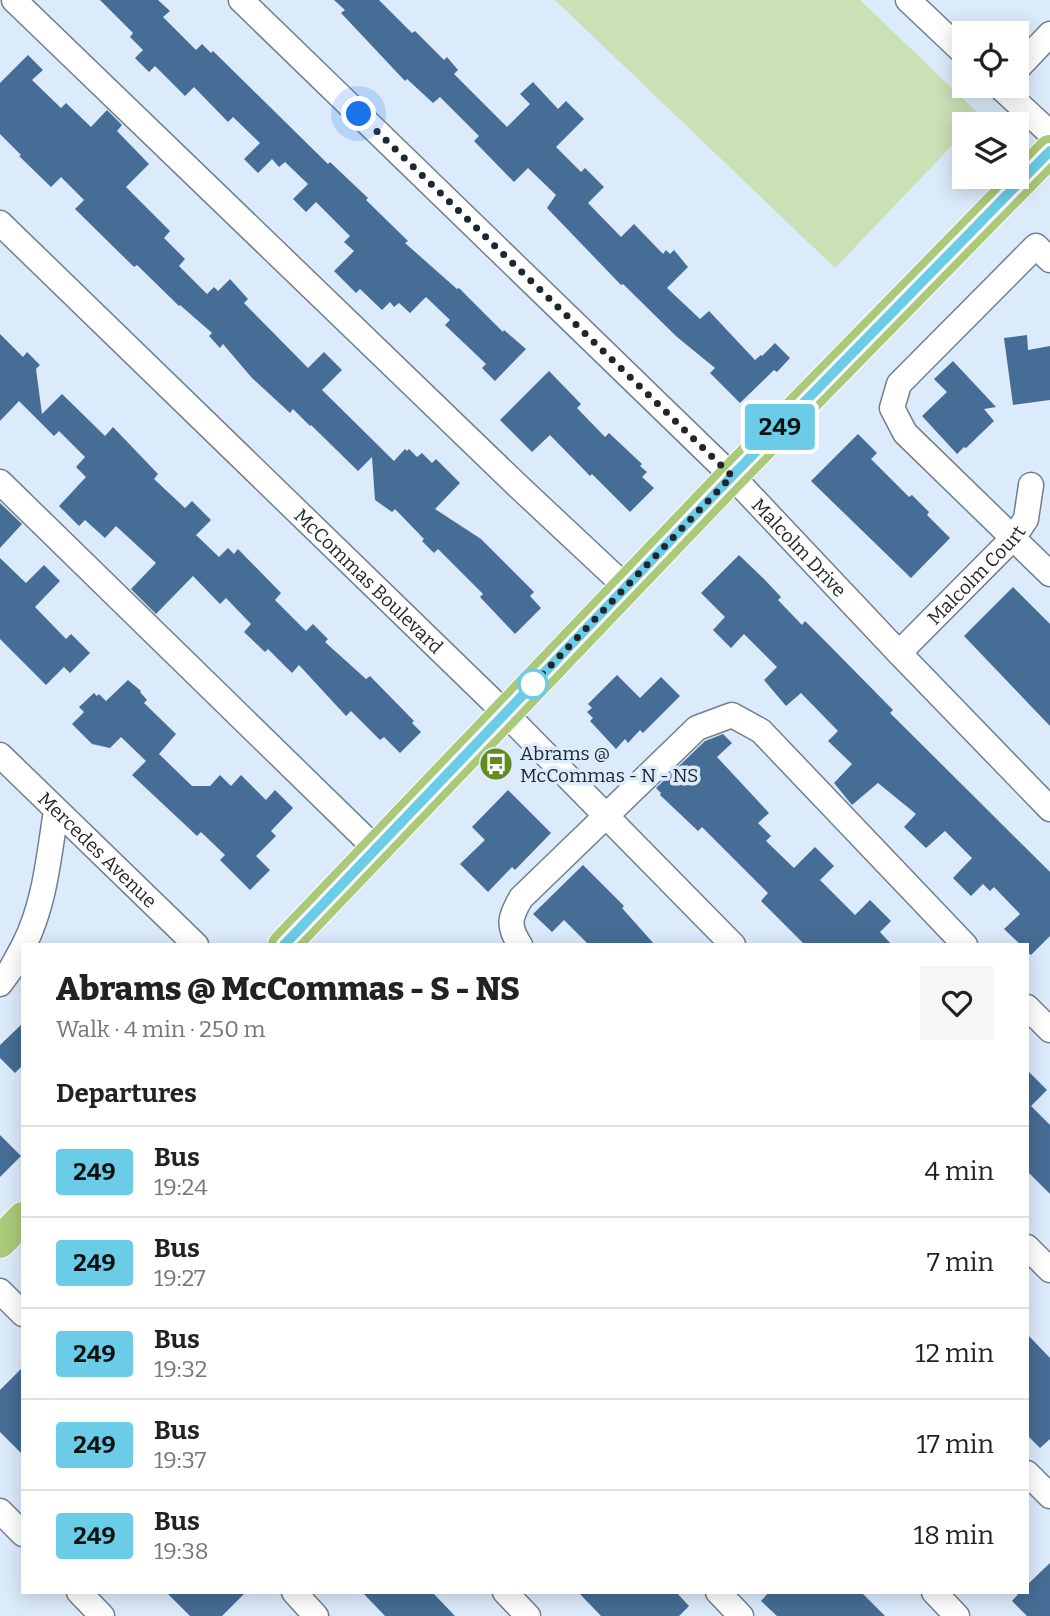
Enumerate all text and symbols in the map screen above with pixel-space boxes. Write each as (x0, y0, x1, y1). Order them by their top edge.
map controls (952, 21, 1029, 189)
button: locate (952, 21, 1029, 98)
your location (341, 96, 376, 131)
button: layers (952, 112, 1029, 189)
line badge: 249 (740, 404, 820, 450)
text: 249 (759, 413, 801, 441)
street label: Malcolm Drive (747, 494, 851, 602)
street label: McCommas Boulevard (289, 504, 448, 659)
street label: Malcolm Court (923, 521, 1031, 630)
unlabelled marker (518, 669, 548, 699)
place label: Abrams @ McCommas - N - NS (520, 742, 699, 787)
bus stop icon: Abrams @ McCommas - N - NS (477, 745, 515, 783)
street label: Mercedes Avenue (33, 787, 161, 913)
button: heart (920, 966, 994, 1040)
text: Abrams @ McCommas - S - NS (56, 969, 520, 1009)
text: Walk · 4 min · 250 m (56, 1015, 265, 1043)
text: Departures (56, 1078, 197, 1109)
text: Bus (154, 1142, 200, 1173)
text: 4 min (925, 1156, 994, 1187)
text: 249 (73, 1158, 116, 1186)
text: 19:24 (154, 1173, 208, 1201)
text: Bus (154, 1233, 200, 1264)
text: 7 min (927, 1247, 994, 1278)
text: 249 (73, 1249, 116, 1277)
text: 19:27 (154, 1264, 206, 1292)
text: Bus (154, 1324, 200, 1355)
text: 12 min (915, 1338, 994, 1369)
text: 249 (73, 1340, 116, 1368)
text: 19:32 (154, 1355, 207, 1383)
text: Bus (154, 1415, 200, 1446)
text: 17 min (916, 1429, 994, 1460)
text: 249 (73, 1431, 116, 1459)
text: 19:37 (154, 1446, 206, 1474)
text: Bus (154, 1506, 200, 1537)
text: 18 min (914, 1520, 994, 1551)
text: 249 (73, 1522, 116, 1550)
text: 19:38 (154, 1537, 209, 1565)

